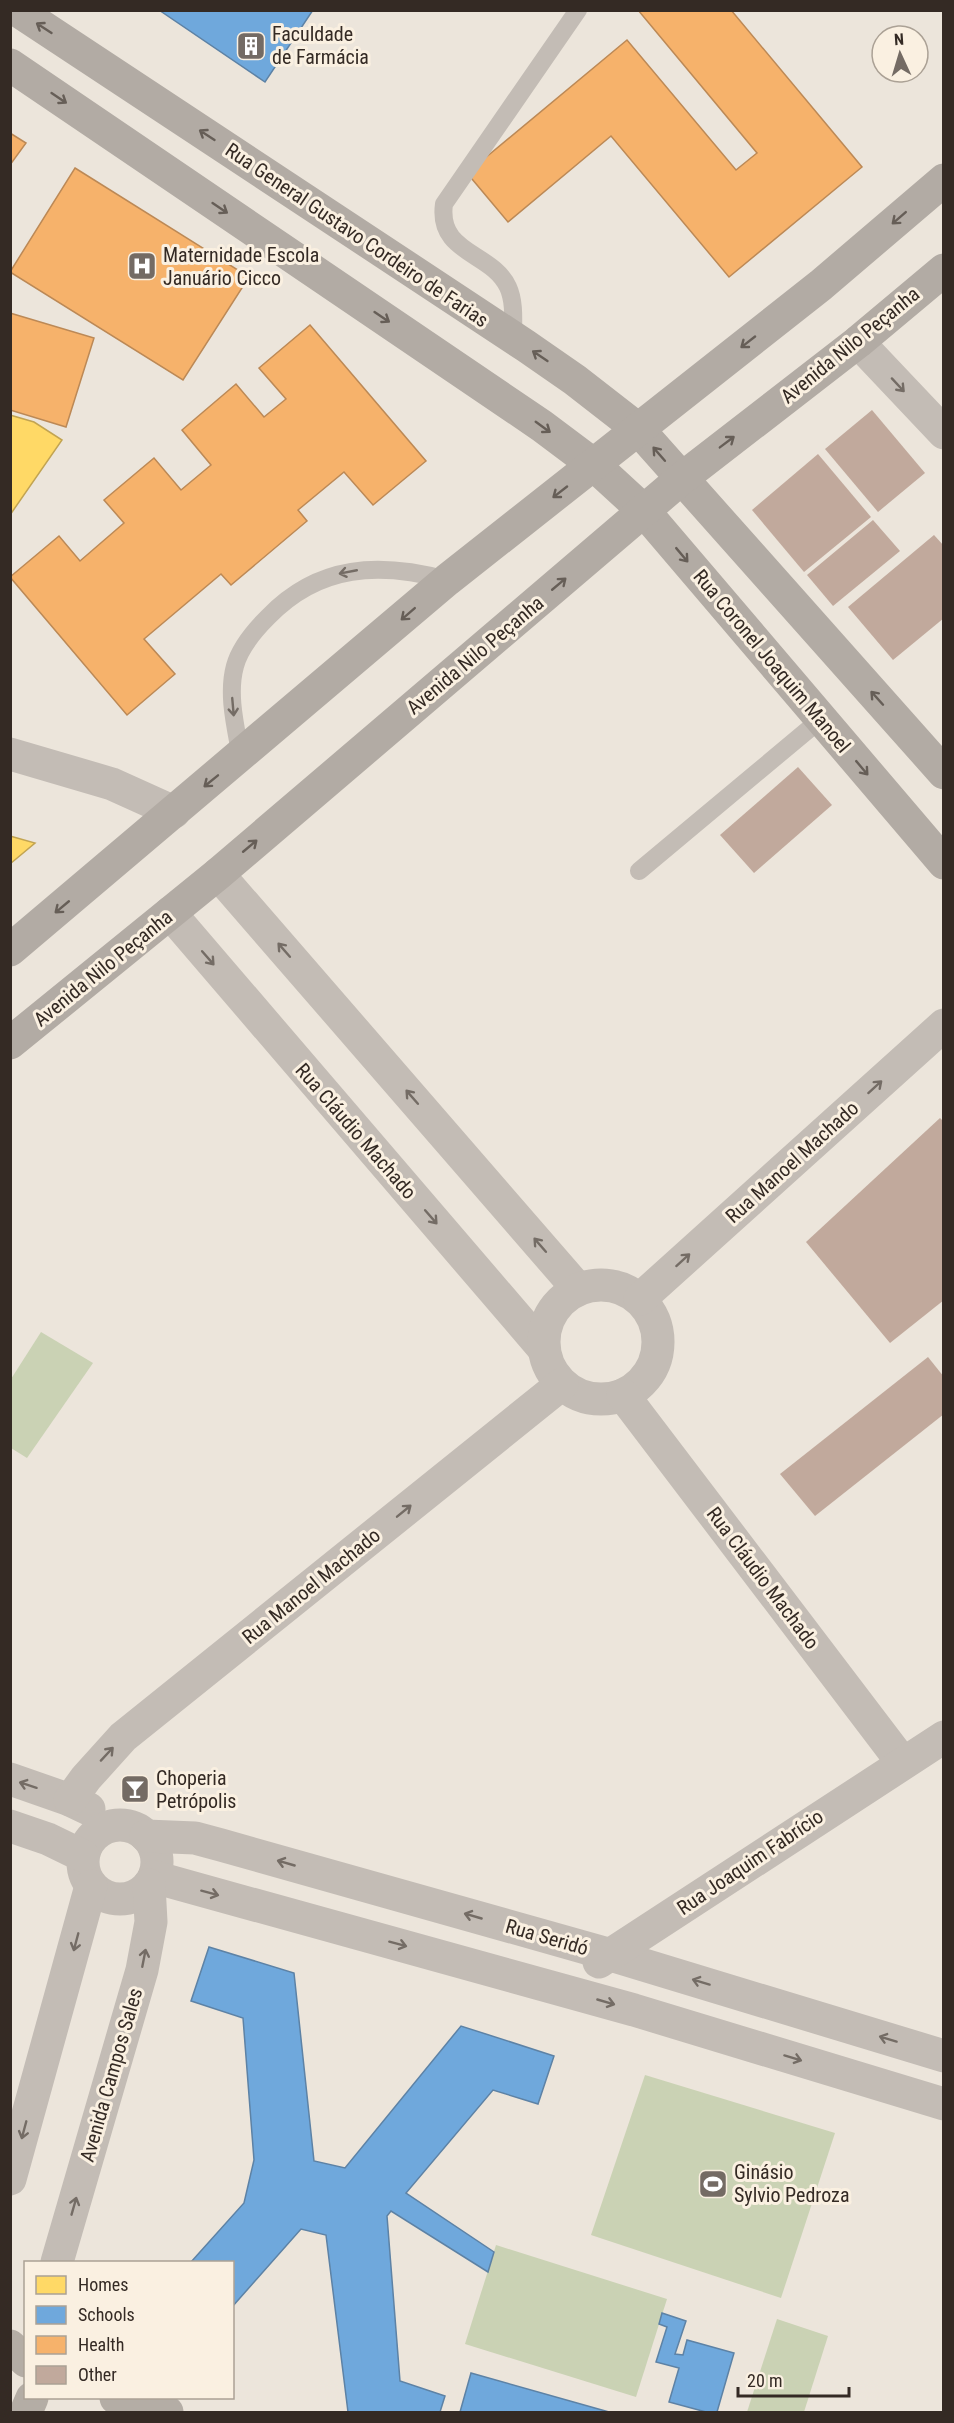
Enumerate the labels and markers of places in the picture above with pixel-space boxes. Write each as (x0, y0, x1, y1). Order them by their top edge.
place label: Faculdade de Farmácia (272, 22, 369, 69)
building icon: Faculdade de Farmácia (235, 30, 267, 62)
place label: Maternidade Escola Januário Cicco (163, 243, 319, 290)
hospital icon: Maternidade Escola Januário Cicco (126, 250, 158, 282)
place label: Choperia Petrópolis (156, 1766, 236, 1813)
bar icon: Choperia Petrópolis (119, 1773, 151, 1805)
place label: Ginásio Sylvio Pedroza (734, 2160, 849, 2207)
sports icon: Ginásio Sylvio Pedroza (697, 2168, 729, 2200)

